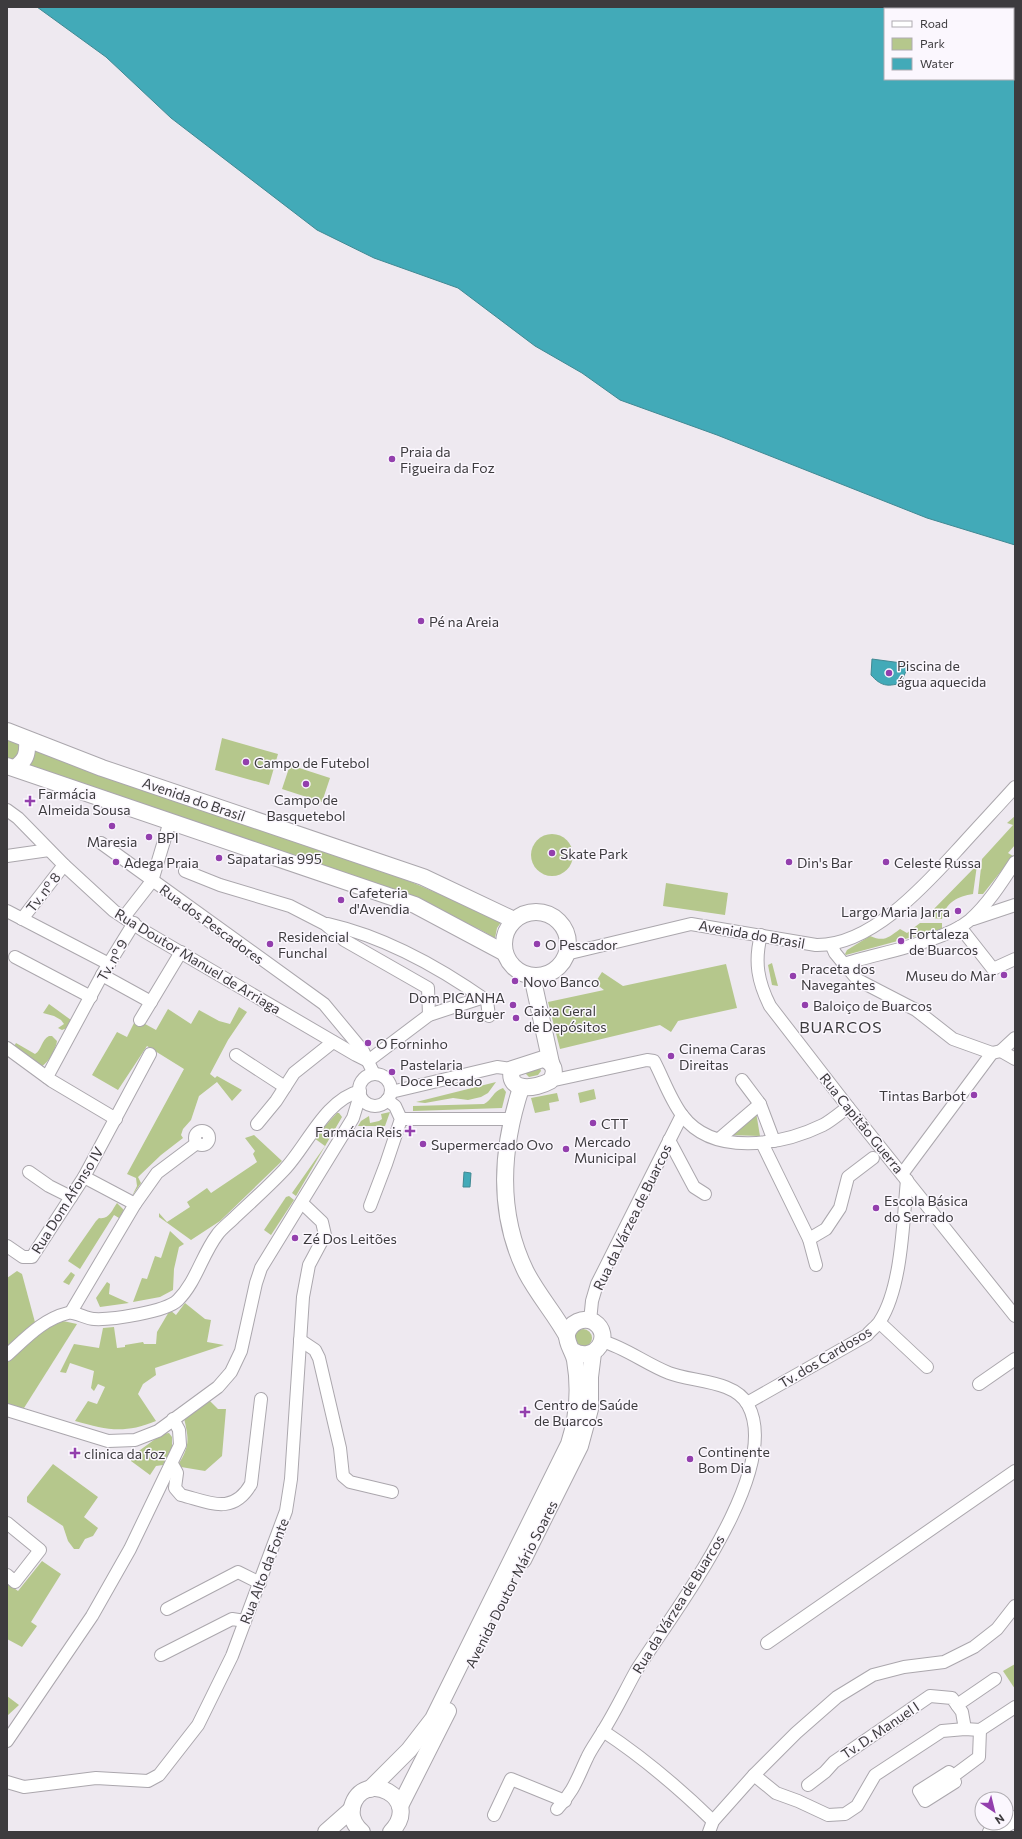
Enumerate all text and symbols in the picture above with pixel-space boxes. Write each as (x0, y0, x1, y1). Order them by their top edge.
legend (884, 8, 1014, 80)
text: Road (920, 16, 948, 30)
text: Park (920, 36, 946, 50)
text: Water (920, 56, 954, 70)
place label: Praia da Figueira da Foz (400, 443, 495, 476)
marker: Praia da Figueira da Foz (387, 454, 397, 464)
place label: Pé na Areia (429, 613, 499, 630)
marker: Pé na Areia (416, 616, 426, 626)
place label: Piscina de água aquecida (897, 657, 986, 690)
marker: Piscina de água aquecida (884, 668, 894, 678)
place label: Campo de Futebol (254, 754, 369, 771)
marker: Campo de Futebol (241, 757, 251, 767)
street label: Avenida do Brasil (140, 773, 248, 825)
marker: Campo de Basquetebol (301, 779, 311, 789)
place label: Farmácia Almeida Sousa (38, 785, 131, 818)
place label: Campo de Basquetebol (266, 791, 346, 824)
marker: Farmácia Almeida Sousa (25, 796, 35, 806)
marker: Maresia (107, 821, 117, 831)
place label: BPI (157, 829, 179, 846)
marker: BPI (144, 832, 154, 842)
place label: Maresia (87, 833, 137, 850)
place label: Skate Park (560, 845, 629, 862)
marker: Skate Park (547, 848, 557, 858)
place label: Sapatarias 995 (227, 850, 322, 867)
marker: Sapatarias 995 (214, 853, 224, 863)
place label: Adega Praia (124, 854, 199, 871)
place label: Din's Bar (797, 854, 853, 871)
place label: Celeste Russa (894, 854, 981, 871)
marker: Adega Praia (111, 857, 121, 867)
marker: Din's Bar (784, 857, 794, 867)
marker: Celeste Russa (881, 857, 891, 867)
street label: Tv. nº 8 (22, 869, 64, 915)
street label: Rua dos Pescadores (157, 881, 267, 967)
place label: Cafeteria d'Avendia (349, 884, 410, 917)
marker: Cafeteria d'Avendia (336, 895, 346, 905)
place label: Largo Maria Jarra (841, 903, 950, 920)
street label: Rua Doutor Manuel de Arriaga (112, 905, 284, 1017)
marker: Largo Maria Jarra (953, 906, 963, 916)
street label: Avenida do Brasil (698, 916, 806, 952)
place label: Fortaleza de Buarcos (909, 925, 978, 958)
place label: Residencial Funchal (278, 928, 349, 961)
street label: Tv. nº 9 (93, 936, 131, 984)
place label: O Pescador (545, 936, 618, 953)
marker: Fortaleza de Buarcos (896, 936, 906, 946)
marker: Residencial Funchal (265, 939, 275, 949)
marker: O Pescador (532, 939, 542, 949)
place label: Praceta dos Navegantes (801, 960, 875, 993)
place label: Museu do Mar (905, 967, 996, 984)
marker: Museu do Mar (999, 970, 1009, 980)
marker: Praceta dos Navegantes (788, 971, 798, 981)
place label: Novo Banco (523, 973, 599, 990)
marker: Novo Banco (510, 976, 520, 986)
place label: Dom PICANHA Burguer (409, 989, 505, 1022)
place label: Baloiço de Buarcos (813, 997, 932, 1014)
marker: Dom PICANHA Burguer (508, 1000, 518, 1010)
marker: Baloiço de Buarcos (800, 1000, 810, 1010)
place label: Caixa Geral de Depósitos (524, 1002, 607, 1035)
marker: Caixa Geral de Depósitos (511, 1013, 521, 1023)
district label: BUARCOS (799, 1017, 883, 1036)
place label: O Forninho (376, 1035, 448, 1052)
marker: O Forninho (363, 1038, 373, 1048)
place label: Cinema Caras Direitas (679, 1040, 766, 1073)
marker: Cinema Caras Direitas (666, 1051, 676, 1061)
place label: Pastelaria Doce Pecado (400, 1056, 482, 1089)
marker: Pastelaria Doce Pecado (387, 1067, 397, 1077)
street label: Rua Capitão Guerra (816, 1070, 908, 1176)
place label: Tintas Barbot (879, 1087, 966, 1104)
marker: Tintas Barbot (969, 1090, 979, 1100)
place label: CTT (601, 1115, 629, 1132)
marker: CTT (588, 1118, 598, 1128)
place label: Farmácia Reis (315, 1123, 402, 1140)
marker: Farmácia Reis (405, 1126, 415, 1136)
place label: Mercado Municipal (574, 1133, 637, 1166)
place label: Supermercado Ovo (431, 1136, 553, 1153)
marker: Supermercado Ovo (418, 1139, 428, 1149)
street label: Rua da Várzea de Buarcos (589, 1141, 675, 1293)
street label: Rua Dom Afonso IV (27, 1143, 107, 1256)
marker: Mercado Municipal (561, 1144, 571, 1154)
place label: Escola Básica do Serrado (884, 1192, 968, 1225)
marker: Escola Básica do Serrado (871, 1203, 881, 1213)
place label: Zé Dos Leitões (303, 1230, 397, 1247)
marker: Zé Dos Leitões (290, 1233, 300, 1243)
street label: Tv. dos Cardosos (775, 1323, 875, 1391)
place label: Centro de Saúde de Buarcos (534, 1396, 638, 1429)
marker: Centro de Saúde de Buarcos (519, 1406, 531, 1418)
place label: Continente Bom Dia (698, 1443, 770, 1476)
place label: clinica da foz (84, 1445, 165, 1462)
marker: clinica da foz (69, 1447, 81, 1459)
marker: Continente Bom Dia (685, 1454, 695, 1464)
street label: Avenida Doutor Mário Soares (461, 1497, 561, 1671)
street label: Rua Alto da Fonte (236, 1516, 292, 1626)
street label: Rua da Várzea de Buarcos (628, 1531, 728, 1677)
street label: Tv. D. Manuel I (838, 1698, 922, 1762)
north arrow (974, 1791, 1014, 1831)
text: N (993, 1812, 1007, 1827)

